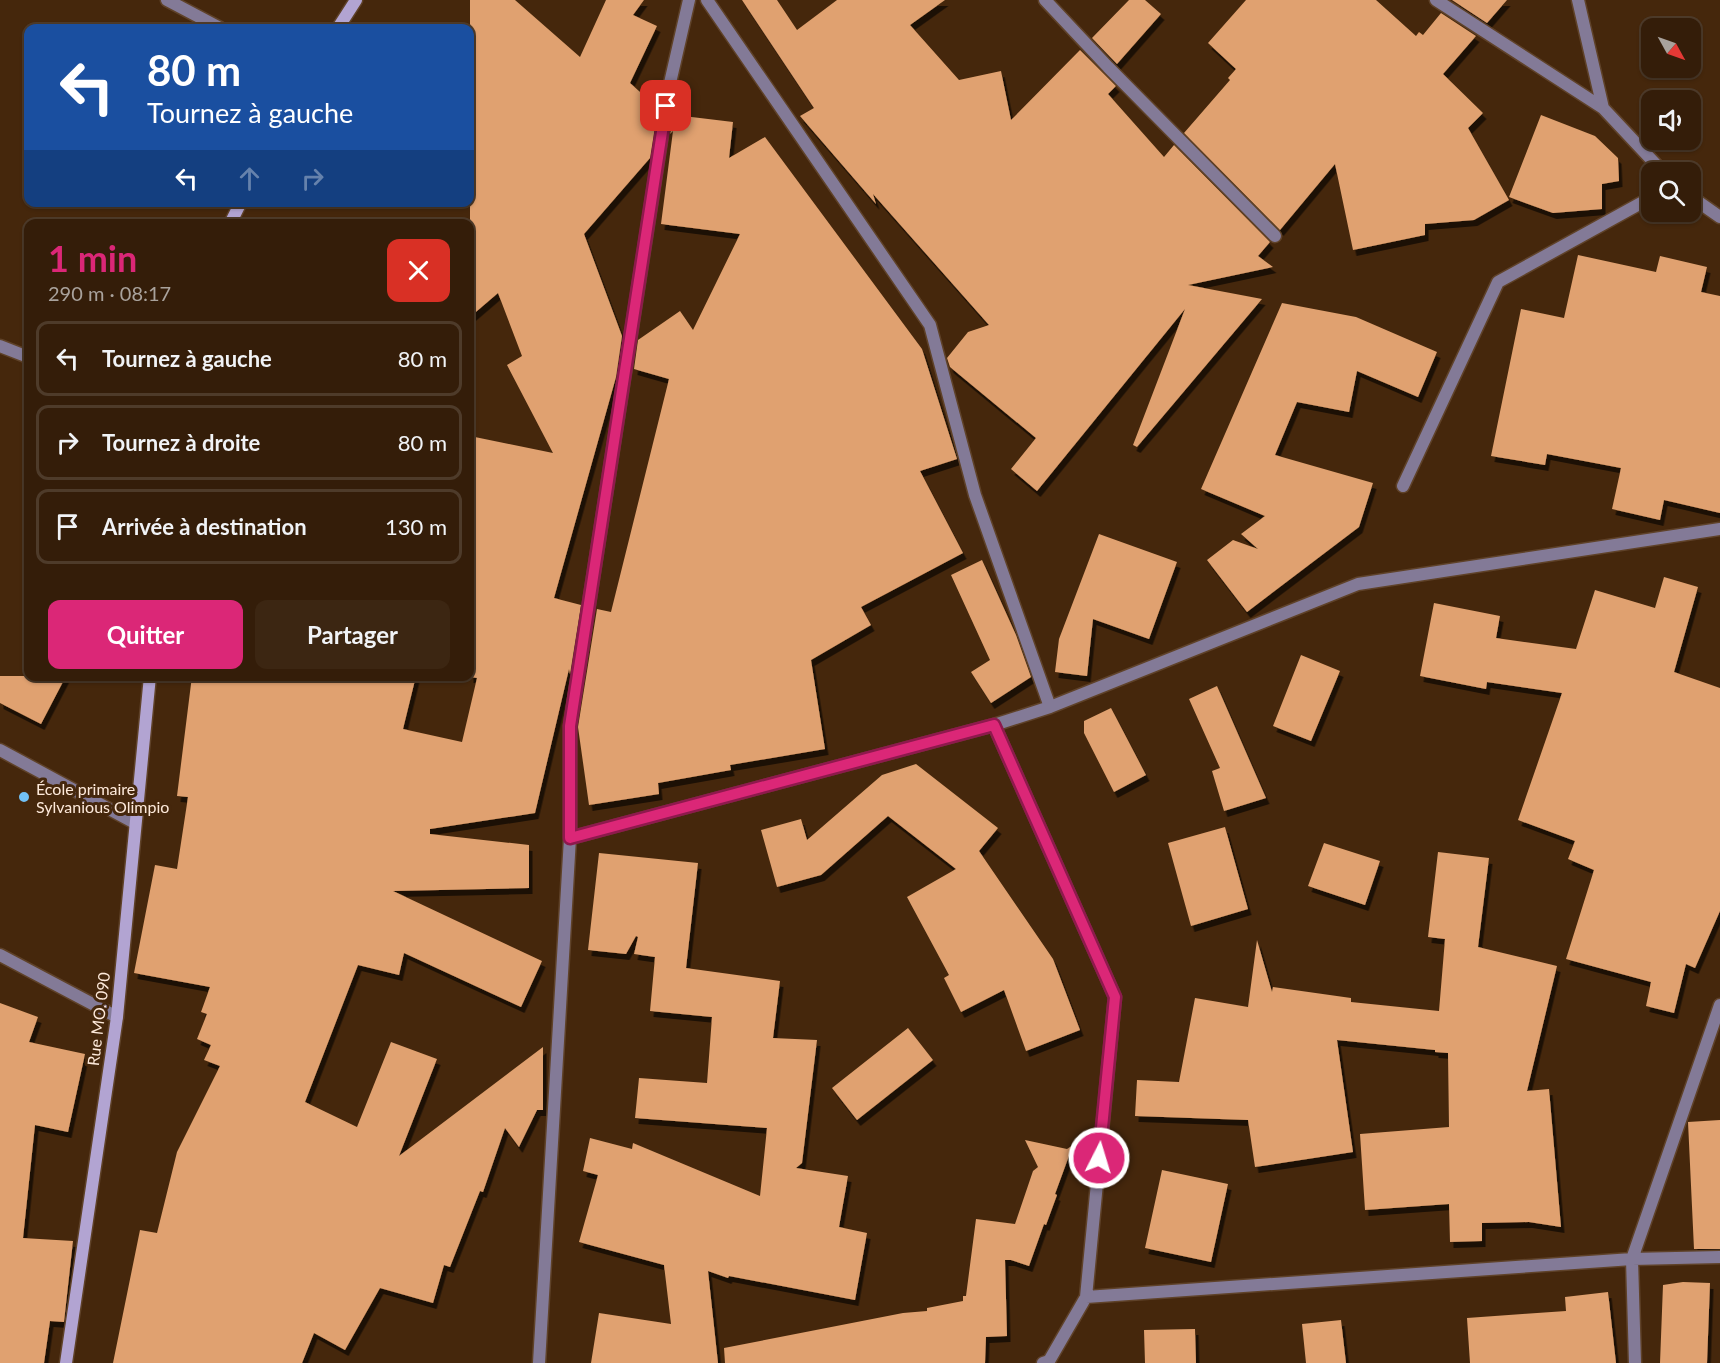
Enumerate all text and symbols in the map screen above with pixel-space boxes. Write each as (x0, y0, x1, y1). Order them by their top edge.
north arrow (1641, 18, 1701, 78)
map controls (1641, 18, 1701, 222)
text: 80 m (147, 45, 241, 95)
icon: left (48, 48, 126, 126)
pin (640, 80, 691, 131)
icon: arrive (649, 89, 682, 122)
button: sound (1641, 90, 1701, 150)
text: Tournez à gauche (147, 96, 353, 129)
icon: left (170, 162, 203, 195)
icon: ahead (233, 162, 266, 195)
icon: right (296, 162, 329, 195)
button: search (1641, 162, 1701, 222)
text: 1 min (48, 236, 137, 280)
button: close (387, 239, 450, 302)
text: 290 m · 08:17 (48, 281, 171, 305)
icon: left (51, 342, 84, 375)
text: Tournez à gauche (102, 345, 272, 372)
text: 80 m (398, 345, 447, 372)
icon: right (51, 426, 84, 459)
text: Tournez à droite (102, 429, 260, 456)
text: 80 m (398, 429, 447, 456)
icon: arrive (51, 510, 84, 543)
text: Arrivée à destination (102, 513, 307, 540)
text: 130 m (385, 513, 447, 540)
button: Quitter (48, 600, 243, 669)
button: Partager (255, 600, 450, 669)
place label: École primaire Sylvanious Olimpio (36, 779, 169, 816)
marker: École primaire Sylvanious Olimpio (17, 790, 31, 804)
street label: Rue MO. 090 (83, 971, 113, 1067)
position arrow (1067, 1126, 1131, 1190)

